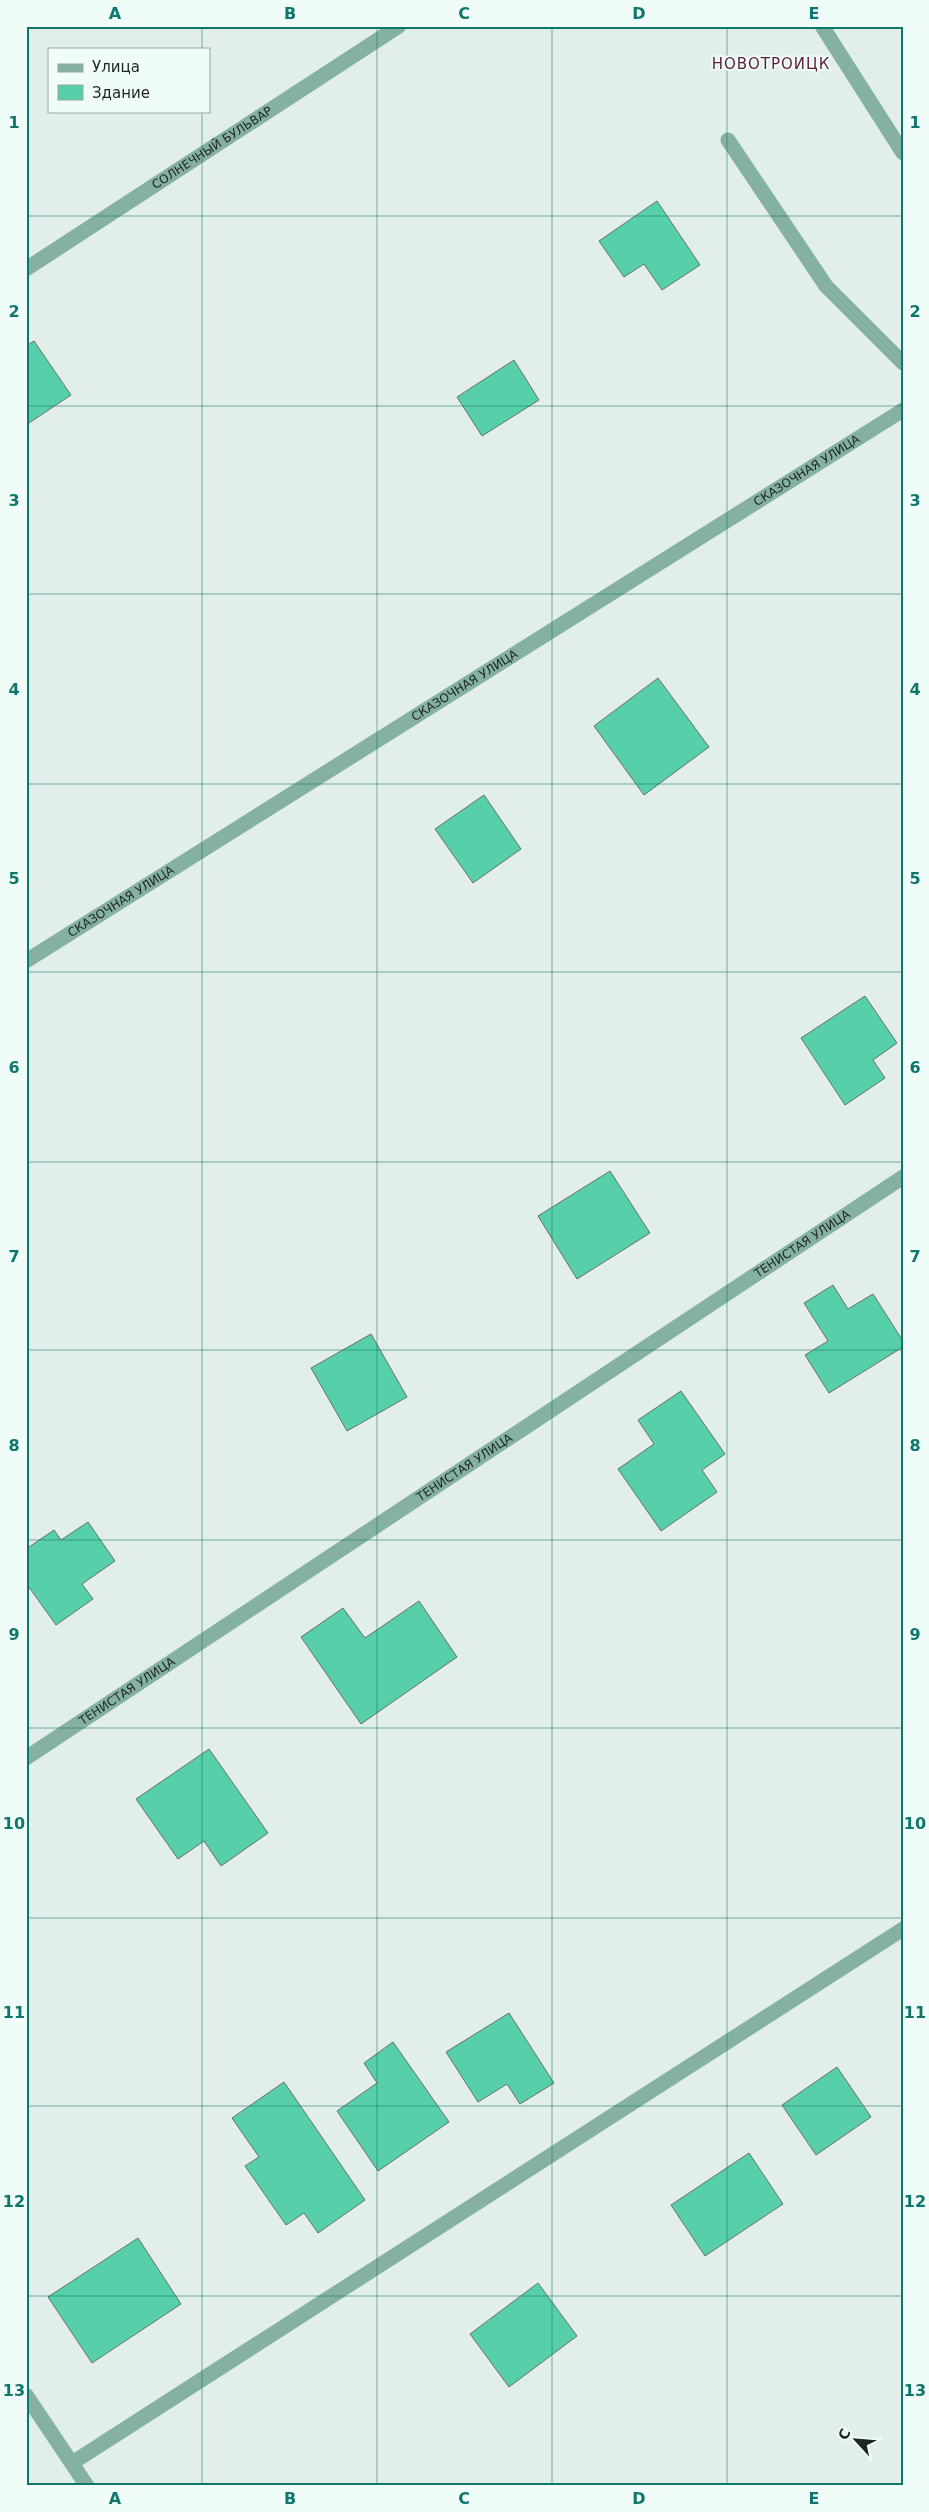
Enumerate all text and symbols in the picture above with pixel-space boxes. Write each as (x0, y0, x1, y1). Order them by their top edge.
text: A (109, 4, 122, 23)
text: B (284, 4, 296, 23)
text: C (458, 4, 470, 23)
text: D (632, 4, 646, 23)
text: E (809, 4, 819, 23)
legend (48, 48, 210, 112)
district label: НОВОТРОИЦК (712, 55, 830, 73)
text: Улица (92, 58, 140, 76)
text: Здание (92, 84, 150, 102)
street label: СОЛНЕЧНЫЙ БУЛЬВАР (149, 104, 275, 192)
text: 1 (8, 113, 20, 132)
text: 1 (909, 113, 921, 132)
text: 2 (8, 302, 20, 321)
text: 2 (909, 302, 921, 321)
street label: СКАЗОЧНАЯ УЛИЦА (751, 431, 863, 509)
text: 3 (8, 491, 20, 510)
text: 3 (909, 491, 921, 510)
street label: СКАЗОЧНАЯ УЛИЦА (409, 646, 521, 724)
text: 4 (8, 680, 20, 699)
text: 4 (909, 680, 921, 699)
street label: СКАЗОЧНАЯ УЛИЦА (65, 862, 177, 940)
text: 5 (8, 869, 20, 888)
text: 5 (909, 869, 921, 888)
text: 6 (8, 1058, 20, 1077)
text: 6 (909, 1058, 921, 1077)
street label: ТЕНИСТАЯ УЛИЦА (751, 1207, 853, 1281)
text: 7 (8, 1247, 20, 1266)
text: 7 (909, 1247, 921, 1266)
street label: ТЕНИСТАЯ УЛИЦА (413, 1430, 516, 1505)
text: 8 (8, 1436, 20, 1455)
text: 8 (909, 1436, 921, 1455)
text: 9 (8, 1625, 20, 1644)
text: 9 (909, 1625, 921, 1644)
street label: ТЕНИСТАЯ УЛИЦА (76, 1654, 178, 1728)
text: 10 (3, 1814, 25, 1833)
text: 10 (904, 1814, 926, 1833)
text: 11 (3, 2003, 25, 2022)
text: 11 (904, 2003, 926, 2022)
text: 12 (3, 2192, 25, 2211)
text: 12 (904, 2192, 926, 2211)
text: 13 (3, 2381, 25, 2400)
text: 13 (904, 2381, 926, 2400)
north arrow (832, 2414, 882, 2464)
text: С (835, 2426, 854, 2442)
text: A (109, 2489, 122, 2508)
text: B (284, 2489, 296, 2508)
text: C (458, 2489, 470, 2508)
text: D (632, 2489, 646, 2508)
text: E (809, 2489, 819, 2508)

